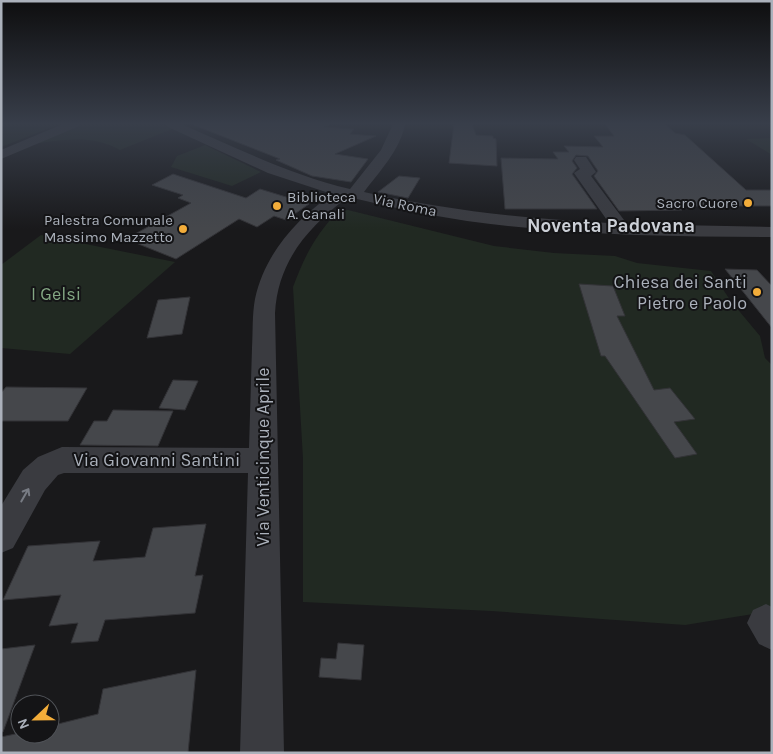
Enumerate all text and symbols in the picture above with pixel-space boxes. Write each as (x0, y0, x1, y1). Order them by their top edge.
place label: Biblioteca A. Canali (287, 188, 356, 223)
street label: Via Roma (372, 190, 438, 220)
place label: Sacro Cuore (656, 194, 738, 212)
marker: Sacro Cuore (742, 197, 754, 209)
marker: Biblioteca A. Canali (271, 200, 283, 212)
place label: Palestra Comunale Massimo Mazzetto (44, 211, 173, 246)
district label: Noventa Padovana (527, 215, 695, 237)
marker: Palestra Comunale Massimo Mazzetto (177, 223, 189, 235)
place label: Chiesa dei Santi Pietro e Paolo (614, 271, 747, 314)
park label: I Gelsi (31, 283, 81, 305)
marker: Chiesa dei Santi Pietro e Paolo (751, 286, 763, 298)
street label: Via Venticinque Aprile (252, 368, 274, 546)
street label: Via Giovanni Santini (74, 449, 240, 471)
one-way arrow (21, 488, 31, 503)
north arrow (10, 694, 60, 744)
text: N (14, 716, 33, 732)

